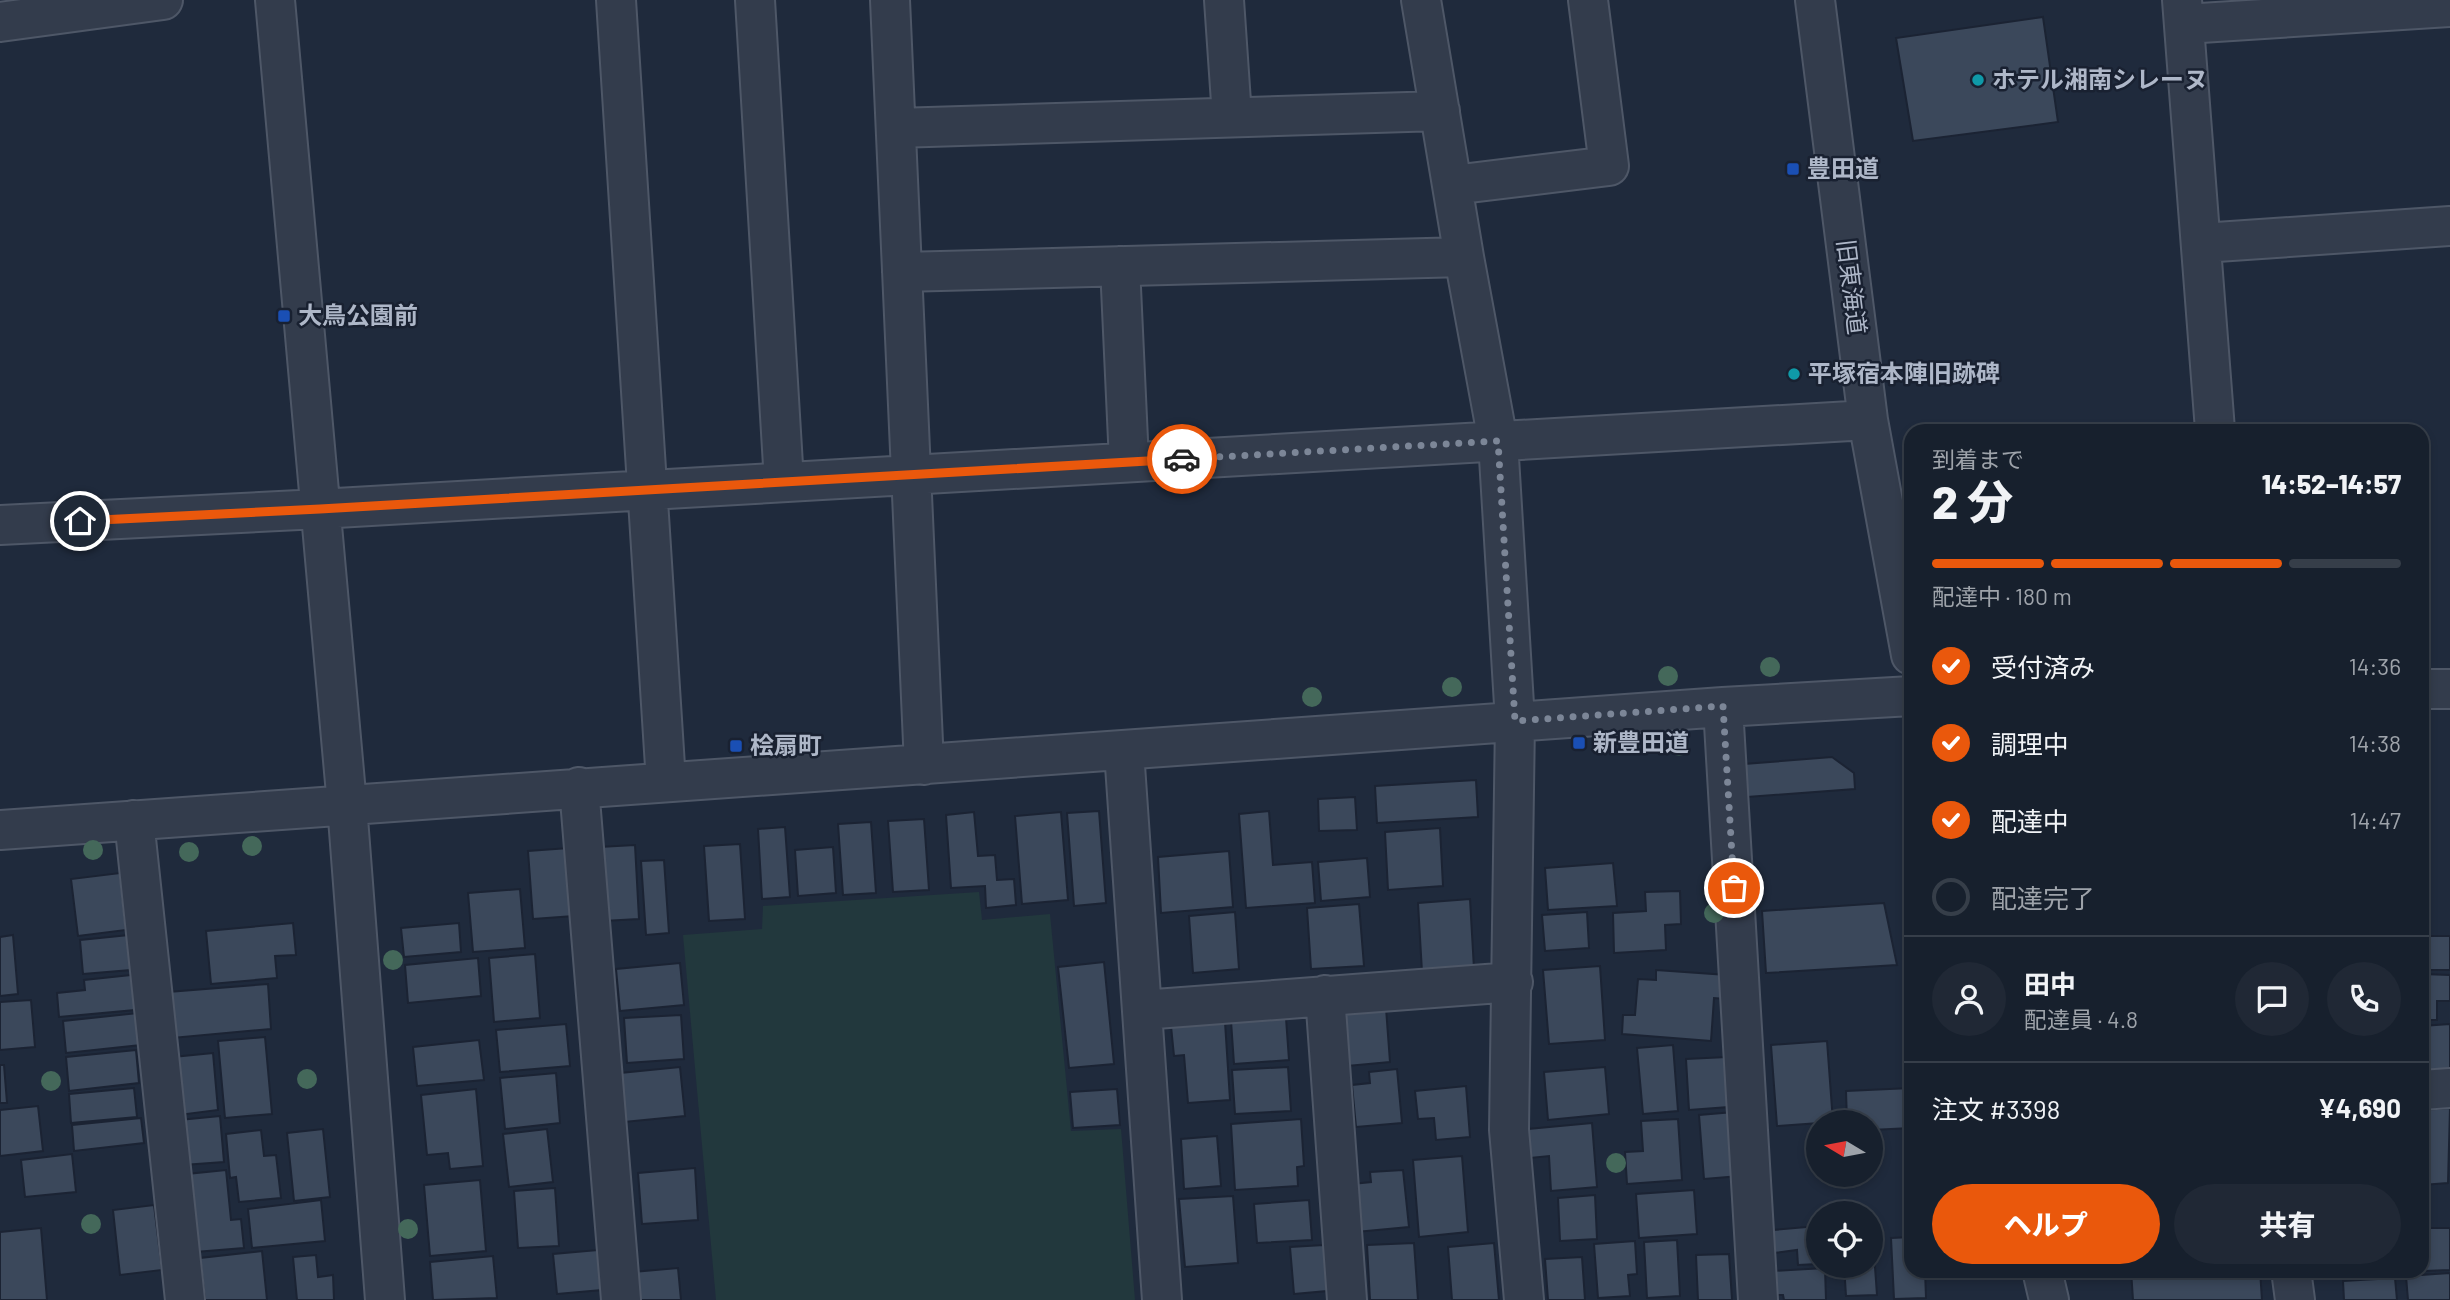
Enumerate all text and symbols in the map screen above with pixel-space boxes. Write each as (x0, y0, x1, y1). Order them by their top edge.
place label: ホテル湘南シレーヌ (1992, 64, 2208, 93)
marker: ホテル湘南シレーヌ (1970, 72, 1986, 88)
place label: 豊田道 (1807, 153, 1879, 182)
marker: 豊田道 (1785, 161, 1801, 177)
street label: 旧東海道 (1832, 237, 1873, 336)
place label: 大鳥公園前 (298, 300, 418, 329)
marker: 大鳥公園前 (276, 308, 292, 324)
place label: 平塚宿本陣旧跡碑 (1808, 358, 2000, 387)
marker: 平塚宿本陣旧跡碑 (1786, 366, 1802, 382)
courier (1147, 424, 1217, 494)
icon: car (1163, 440, 1201, 478)
text: 到着まで (1932, 445, 2024, 473)
text: 14:52–14:57 (2262, 468, 2401, 499)
text: 2 分 (1932, 473, 2013, 528)
pin (50, 491, 110, 551)
icon: home (61, 502, 99, 540)
text: 配達中 · 180 m (1932, 582, 2072, 610)
icon: check (1932, 647, 1970, 685)
text: 受付済み (1991, 651, 2095, 682)
text: 14:36 (2349, 652, 2401, 680)
icon: check (1932, 724, 1970, 762)
place label: 新豊田道 (1593, 727, 1689, 756)
text: 調理中 (1991, 728, 2069, 759)
text: 14:38 (2349, 729, 2401, 757)
place label: 桧扇町 (750, 730, 822, 759)
marker: 新豊田道 (1571, 735, 1587, 751)
marker: 桧扇町 (728, 738, 744, 754)
icon: check (1932, 801, 1970, 839)
text: 配達中 (1991, 805, 2069, 836)
text: 14:47 (2350, 806, 2401, 834)
pin (1704, 858, 1764, 918)
icon: bag (1715, 869, 1753, 907)
text: 配達完了 (1991, 882, 2095, 913)
button: person (1932, 962, 2006, 1036)
button: chat (2235, 962, 2309, 1036)
button: phone (2327, 962, 2401, 1036)
text: 田中 (2024, 968, 2076, 999)
text: 配達員 · 4.8 (2024, 1005, 2138, 1033)
text: ¥4,690 (2318, 1092, 2401, 1123)
text: 注文 #3398 (1932, 1093, 2060, 1124)
north arrow (1806, 1110, 1883, 1186)
map controls (1806, 1110, 1883, 1278)
button: ヘルプ (1932, 1184, 2160, 1264)
button: 共有 (2174, 1184, 2401, 1264)
button: locate (1806, 1201, 1883, 1278)

